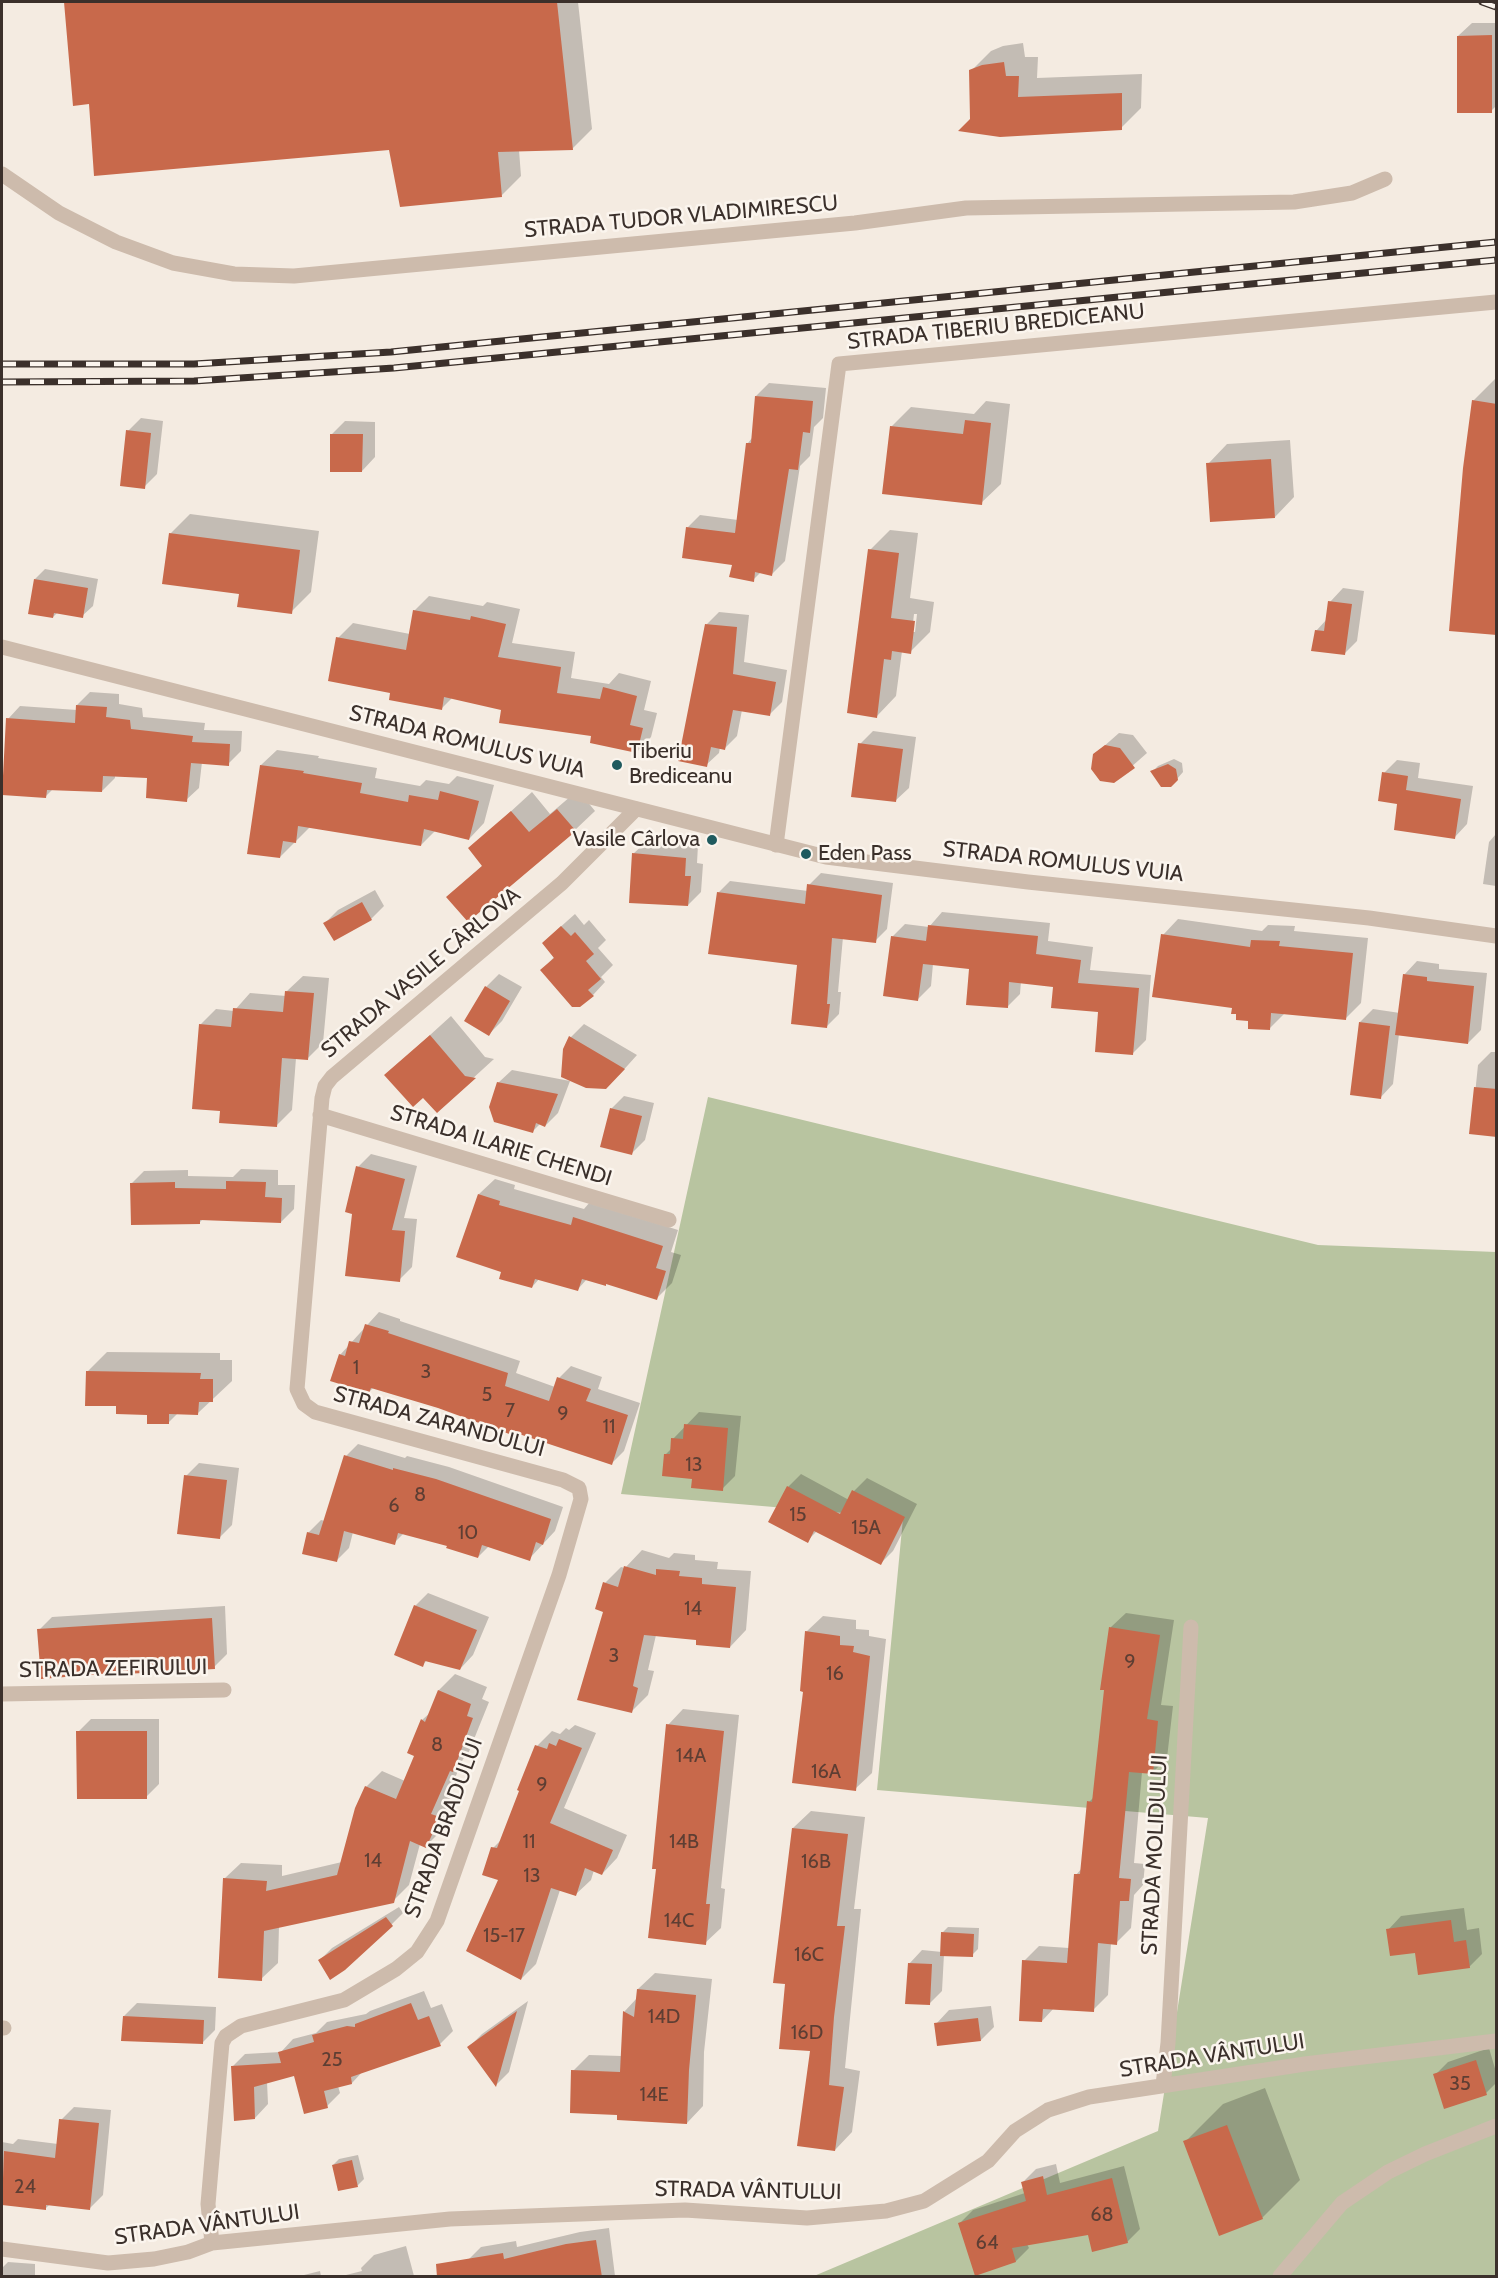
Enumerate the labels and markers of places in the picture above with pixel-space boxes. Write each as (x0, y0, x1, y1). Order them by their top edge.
place label: Tiberiu Brediceanu (629, 739, 732, 790)
marker: Tiberiu Brediceanu (610, 758, 624, 772)
place label: Vasile Cârlova (573, 827, 700, 853)
marker: Vasile Cârlova (705, 833, 719, 847)
place label: Eden Pass (818, 841, 912, 867)
marker: Eden Pass (799, 847, 813, 861)

